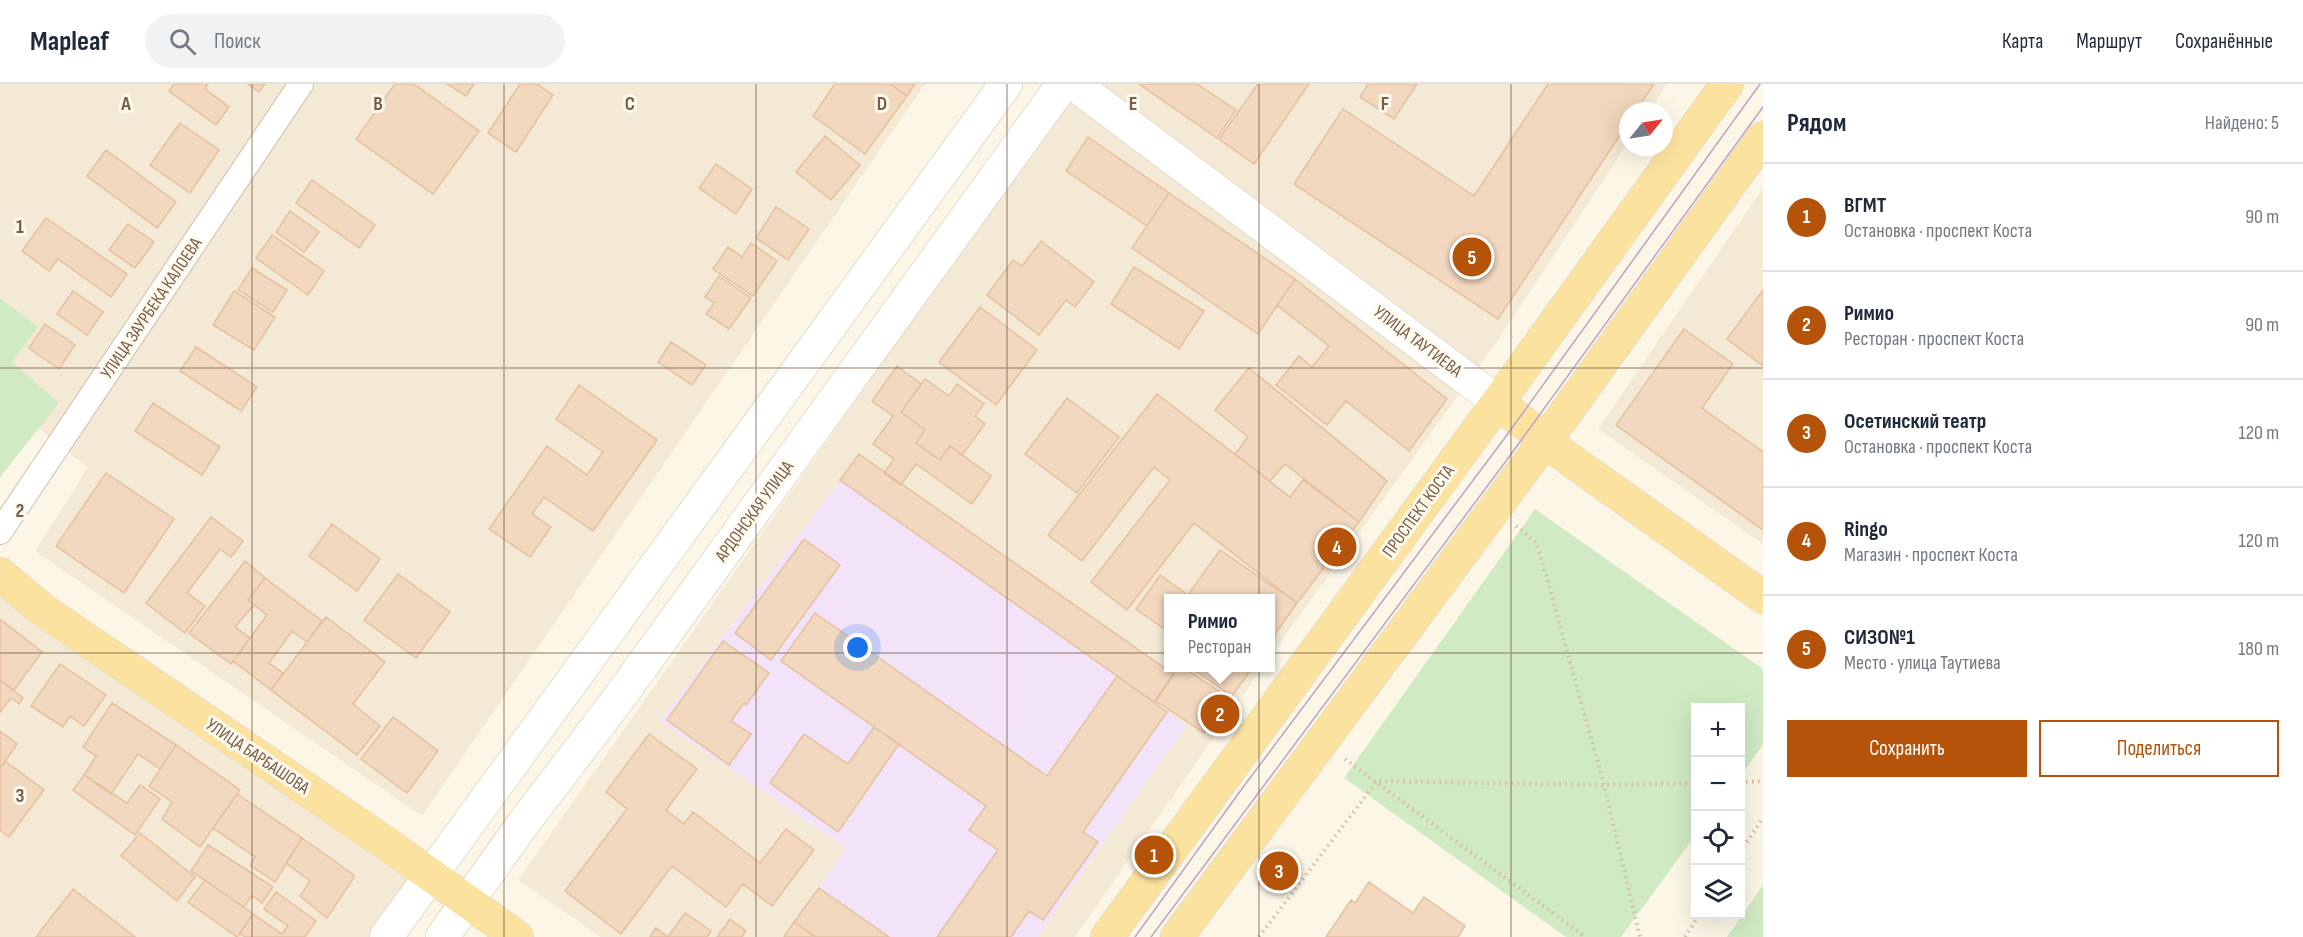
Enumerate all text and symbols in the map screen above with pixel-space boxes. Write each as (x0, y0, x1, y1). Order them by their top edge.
search box (145, 14, 565, 68)
text: Mapleaf (30, 25, 109, 58)
icon: search (166, 25, 199, 58)
text: Поиск (214, 28, 261, 55)
text: Карта (2002, 29, 2043, 54)
text: Маршрут (2076, 29, 2142, 54)
text: Сохранённые (2175, 29, 2273, 54)
text: A (120, 92, 131, 116)
text: B (373, 92, 383, 116)
text: C (625, 92, 635, 116)
text: D (877, 92, 887, 116)
text: E (1129, 92, 1137, 116)
text: F (1381, 92, 1389, 116)
north arrow (1619, 102, 1673, 156)
text: Рядом (1787, 108, 1846, 139)
text: Найдено: 5 (2205, 111, 2279, 135)
text: ВГМТ (1844, 192, 1886, 219)
text: 1 (1803, 205, 1810, 229)
text: 90 m (2245, 205, 2279, 229)
text: 1 (16, 215, 24, 239)
text: Остановка · проспект Коста (1844, 219, 2032, 243)
street label: УЛИЦА ЗАУРБЕКА КАЛОЕВА (96, 233, 207, 383)
pin: 5 (1452, 234, 1492, 279)
text: Римио (1844, 300, 1894, 327)
street label: УЛИЦА ТАУТИЕВА (1369, 301, 1466, 382)
text: 2 (1802, 313, 1811, 337)
text: 90 m (2245, 313, 2279, 337)
text: Ресторан · проспект Коста (1844, 327, 2024, 351)
text: Осетинский театр (1844, 408, 1986, 435)
text: 3 (1802, 421, 1811, 445)
text: 120 m (2239, 421, 2279, 445)
text: Остановка · проспект Коста (1844, 435, 2032, 459)
street label: АРДОНСКАЯ УЛИЦА (710, 457, 798, 567)
street label: ПРОСПЕКТ КОСТА (1378, 461, 1459, 561)
text: 2 (16, 499, 24, 523)
text: Ringo (1844, 516, 1888, 543)
pin: 4 (1318, 524, 1356, 570)
text: 4 (1802, 529, 1811, 553)
text: 120 m (2239, 529, 2279, 553)
text: Магазин · проспект Коста (1844, 543, 2018, 567)
popup (1164, 594, 1275, 672)
text: Римио (1188, 608, 1238, 635)
text: СИЗО№1 (1844, 624, 1915, 651)
your location (843, 633, 872, 662)
text: Ресторан (1188, 635, 1251, 659)
text: 5 (1802, 637, 1811, 661)
text: 180 m (2238, 637, 2279, 661)
text: Место · улица Таутиева (1844, 651, 2001, 675)
pin: 2 (1200, 692, 1240, 736)
map controls (1691, 703, 1745, 919)
button: + (1691, 703, 1745, 757)
street label: УЛИЦА БАРБАШОВА (202, 714, 314, 799)
button: Сохранить (1787, 720, 2027, 777)
button: Поделиться (2039, 720, 2279, 777)
button: − (1691, 757, 1745, 811)
text: 3 (16, 784, 25, 808)
button: locate (1691, 811, 1745, 865)
pin: 1 (1134, 832, 1174, 878)
pin: 3 (1260, 848, 1298, 894)
button: layers (1691, 865, 1745, 919)

